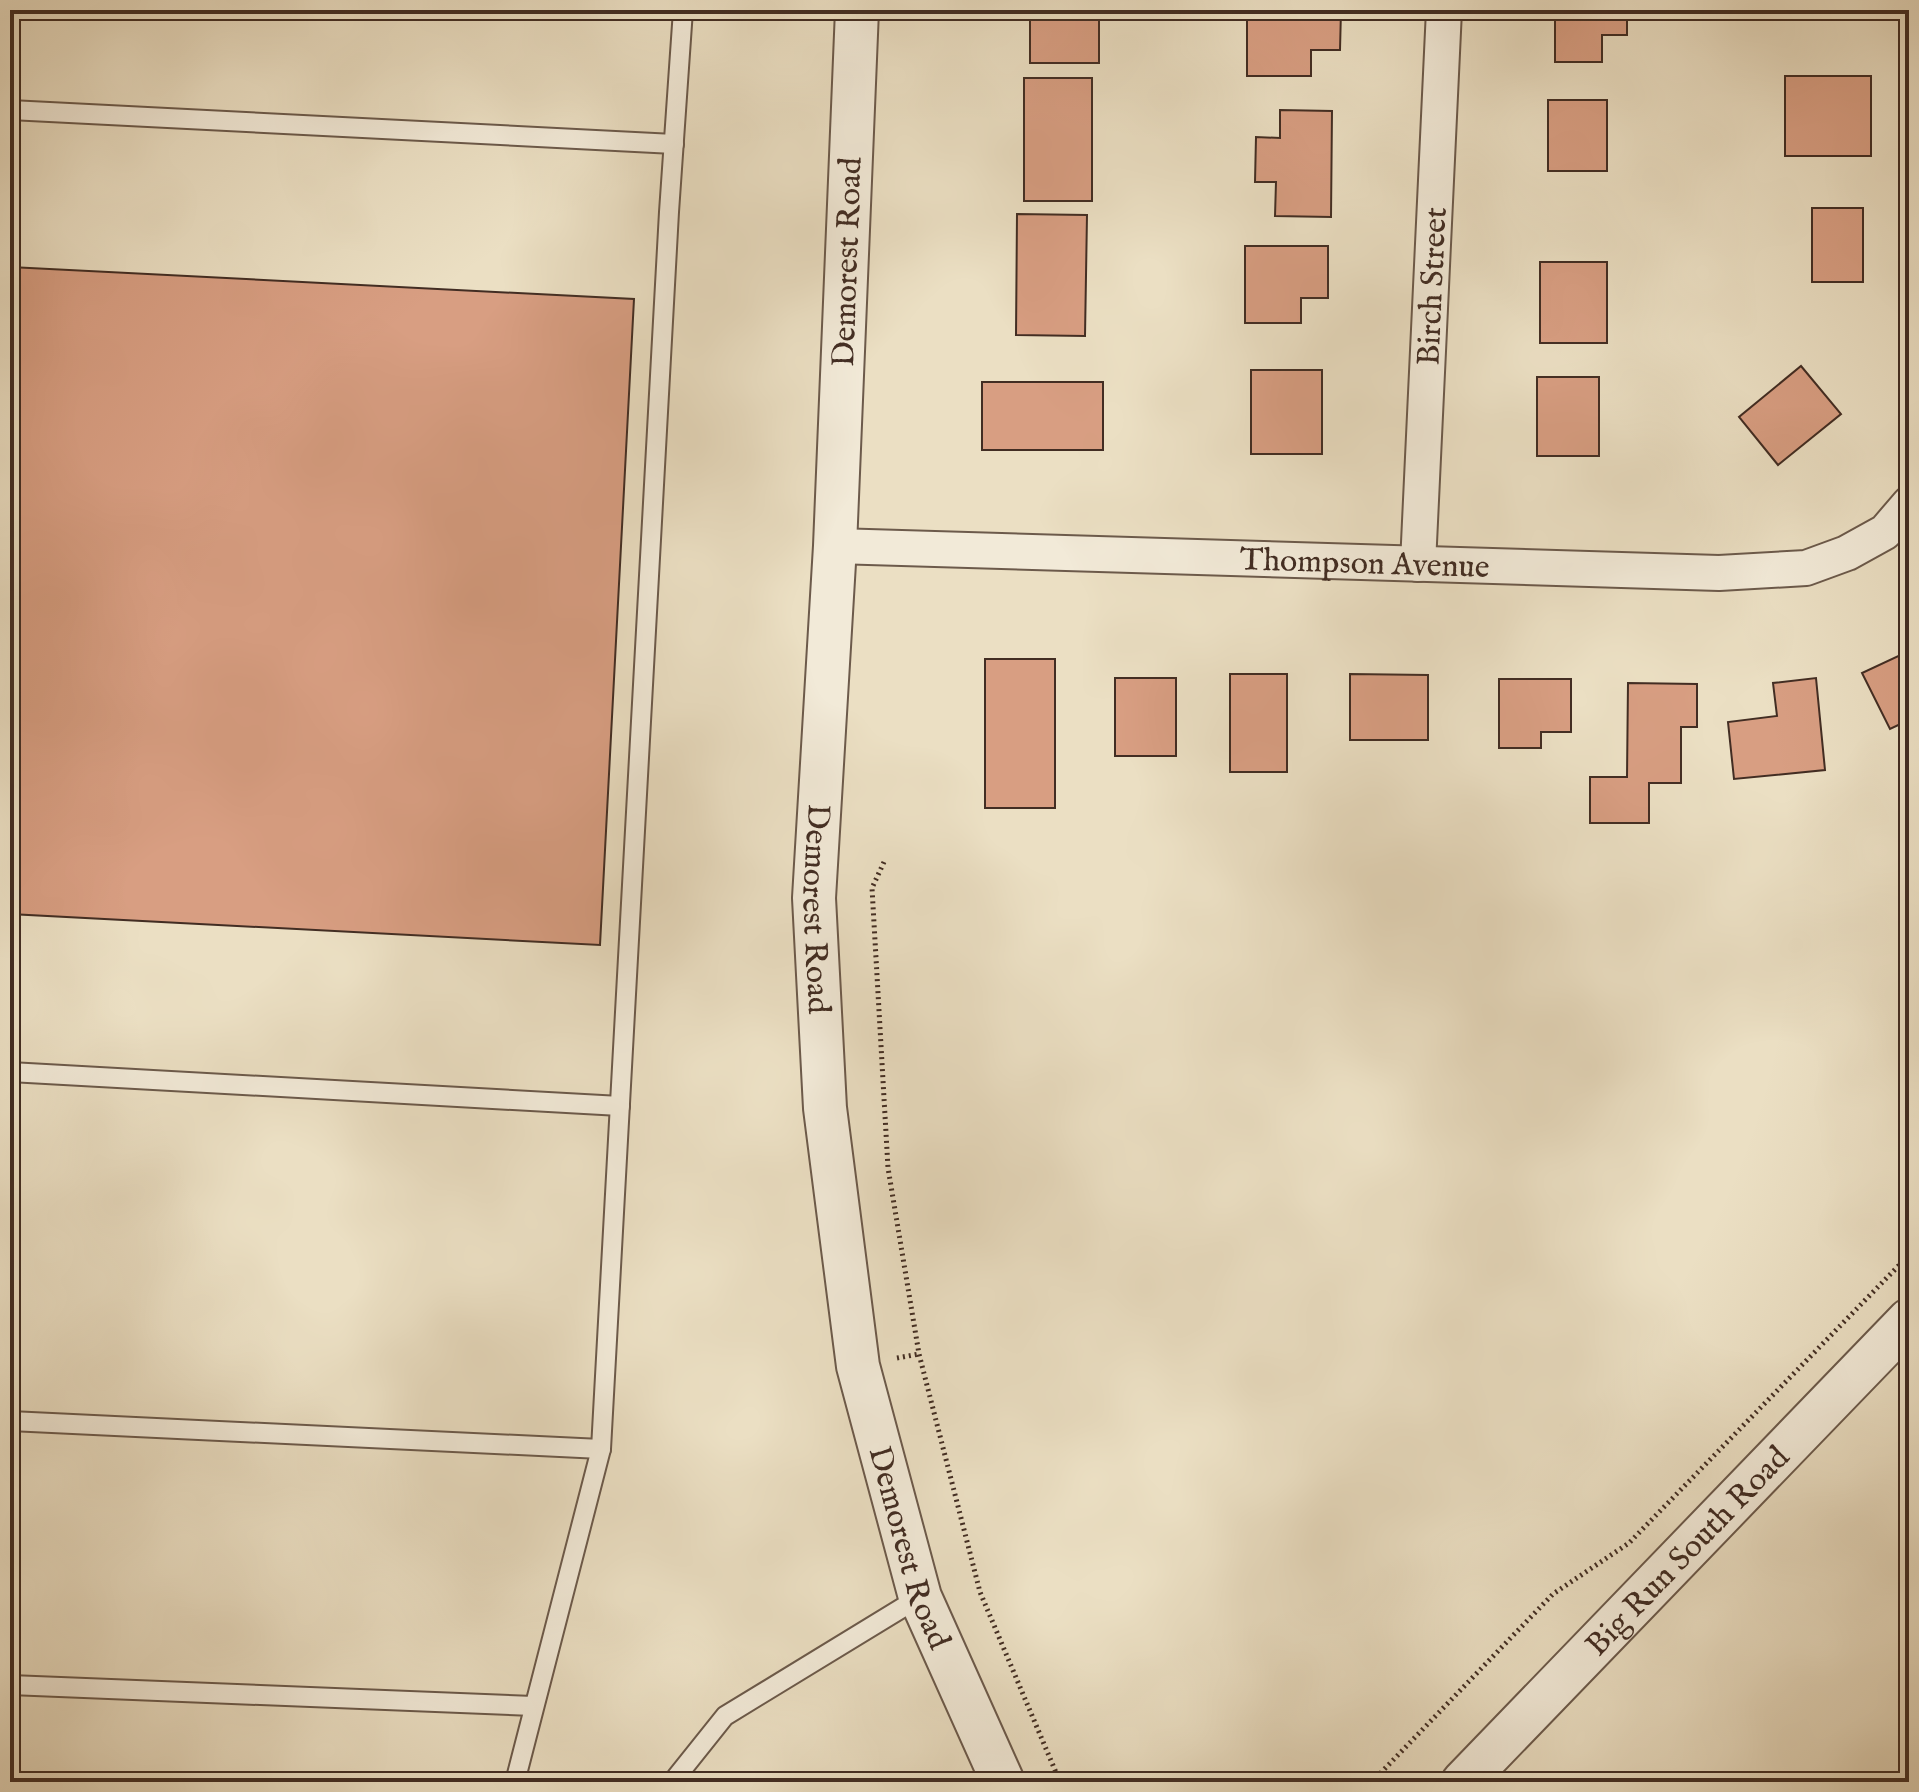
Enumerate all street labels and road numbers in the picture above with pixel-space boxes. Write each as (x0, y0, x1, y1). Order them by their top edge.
street label: Demorest Road (824, 155, 873, 368)
street label: Birch Street (1409, 206, 1458, 367)
street label: Thompson Avenue (1239, 540, 1490, 589)
street label: Demorest Road (791, 803, 838, 1016)
street label: Big Run South Road (1578, 1438, 1800, 1666)
street label: Demorest Road (857, 1442, 959, 1657)

